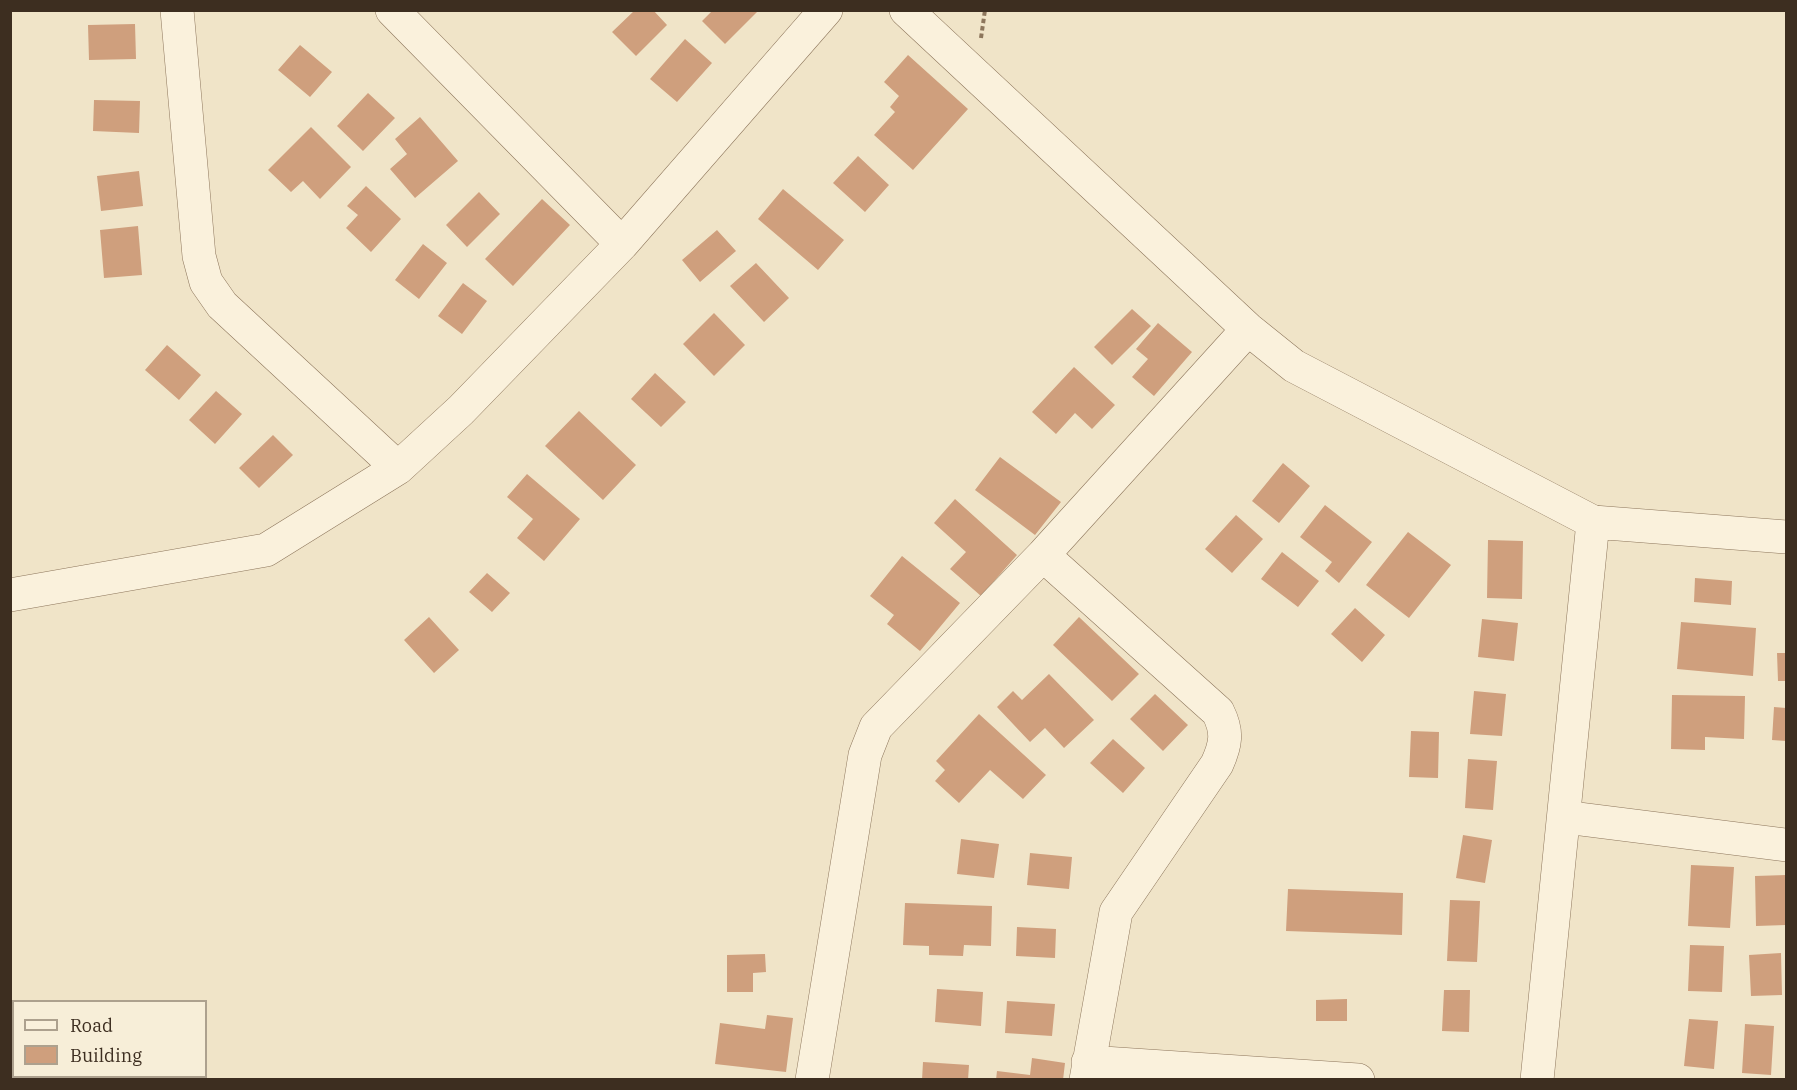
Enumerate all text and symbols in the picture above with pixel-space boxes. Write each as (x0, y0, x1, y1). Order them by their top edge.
legend (12, 1000, 207, 1078)
text: Road (70, 1014, 113, 1037)
text: Building (70, 1044, 142, 1067)

